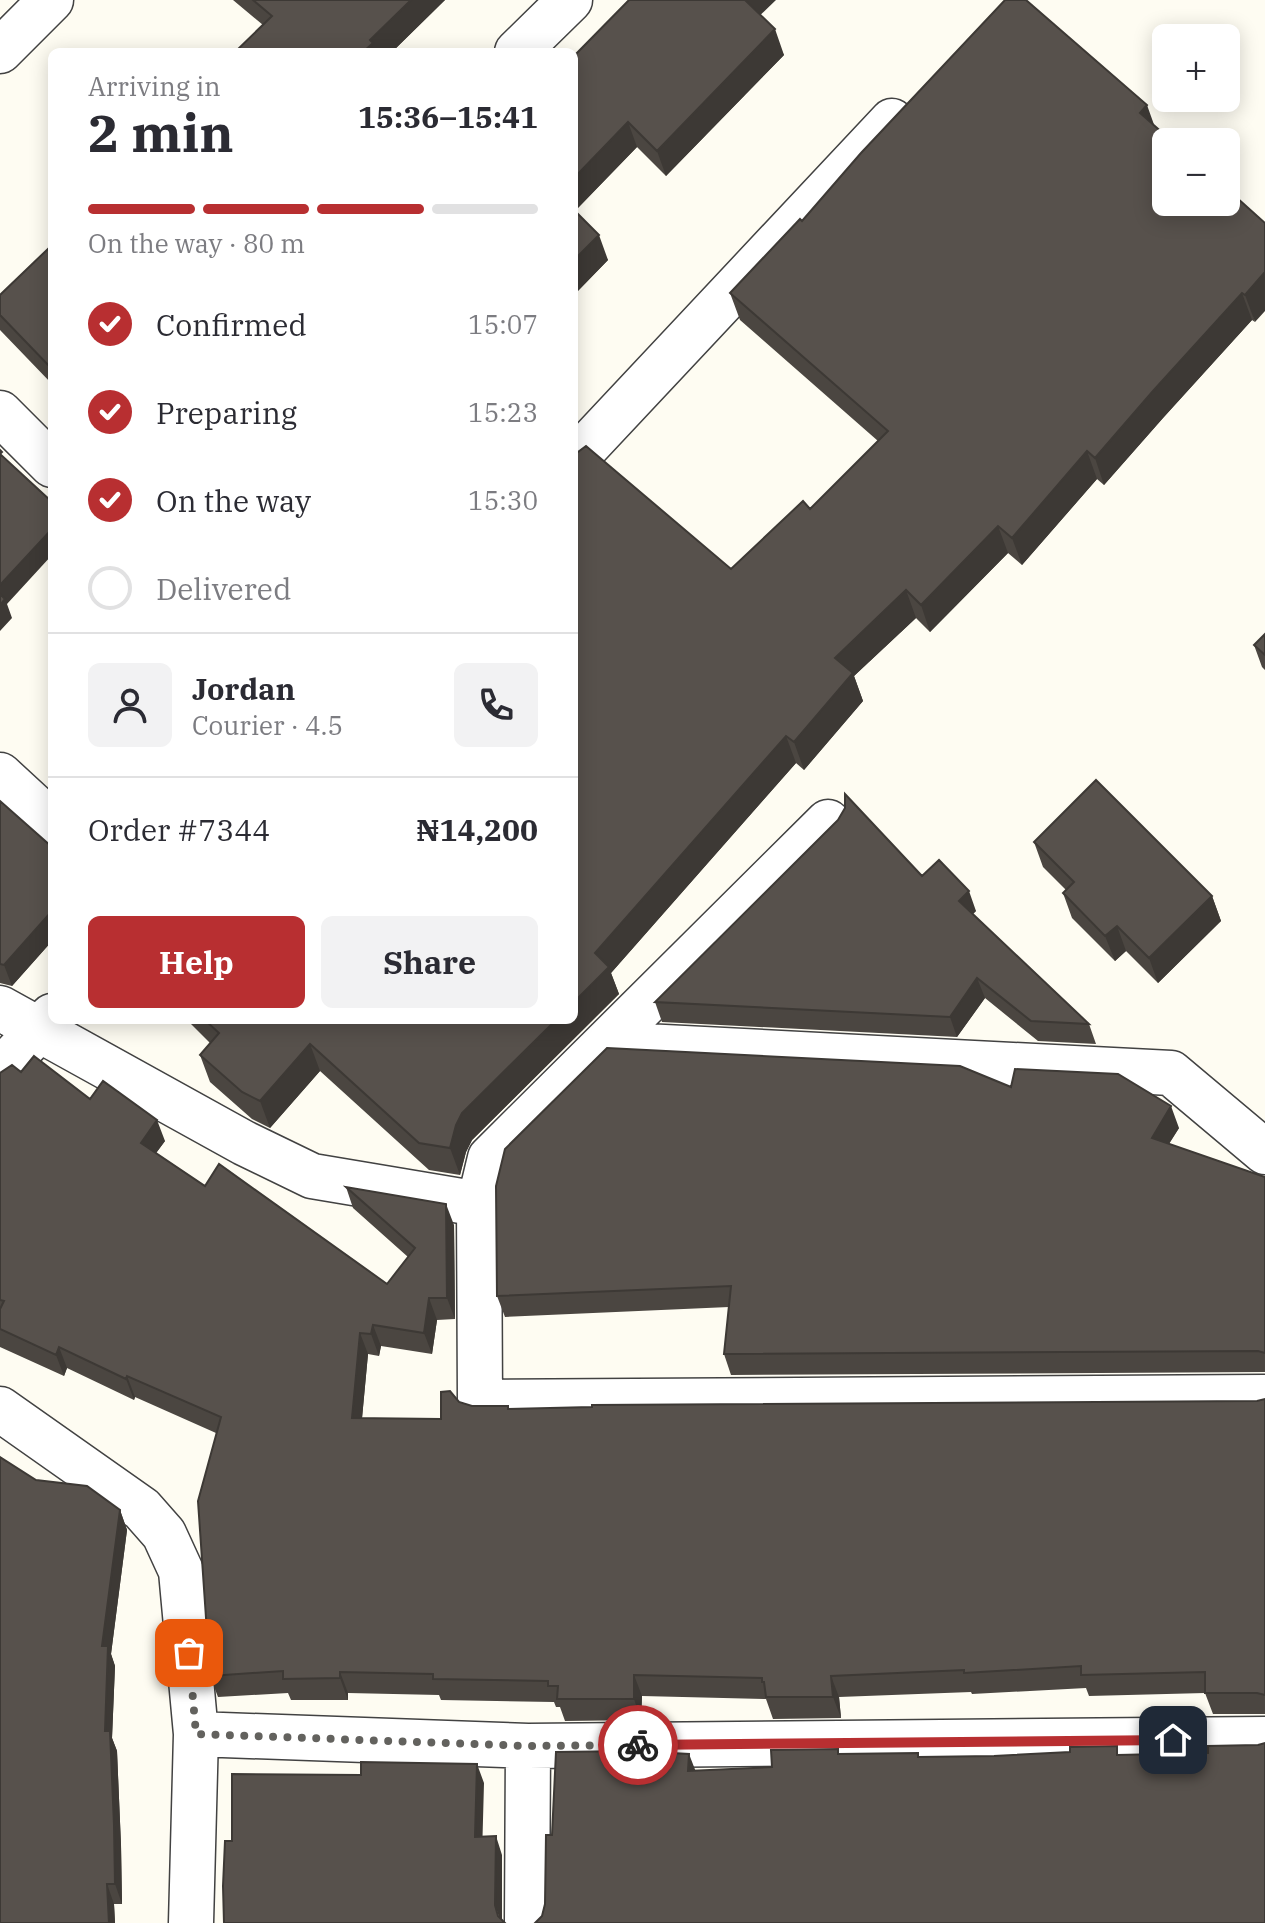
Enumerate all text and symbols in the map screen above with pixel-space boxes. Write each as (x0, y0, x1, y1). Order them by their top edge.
map controls (1152, 24, 1240, 216)
button: + (1152, 24, 1240, 112)
text: Arriving in (88, 69, 221, 103)
text: 15:36–15:41 (358, 97, 538, 136)
text: 2 min (88, 99, 234, 166)
button: − (1152, 128, 1240, 216)
text: On the way · 80 m (88, 226, 305, 260)
icon: check (88, 302, 132, 346)
text: Confirmed (156, 305, 307, 344)
text: 15:07 (468, 307, 538, 341)
icon: check (88, 390, 132, 434)
text: Preparing (156, 393, 297, 432)
text: 15:23 (468, 395, 538, 429)
icon: check (88, 478, 132, 522)
text: On the way (156, 481, 311, 520)
text: 15:30 (468, 483, 538, 517)
text: Delivered (156, 569, 291, 608)
button: person (88, 663, 172, 747)
button: phone (454, 663, 538, 747)
text: Jordan (192, 669, 295, 708)
text: Courier · 4.5 (192, 708, 343, 742)
text: Order #7344 (88, 810, 270, 849)
text: ₦14,200 (416, 810, 538, 849)
button: Help (88, 916, 305, 1008)
button: Share (321, 916, 538, 1008)
pin (155, 1619, 223, 1687)
icon: bag (167, 1631, 211, 1675)
courier (598, 1705, 678, 1785)
pin (1139, 1706, 1207, 1774)
icon: home (1151, 1718, 1195, 1762)
icon: bike (616, 1723, 660, 1767)

